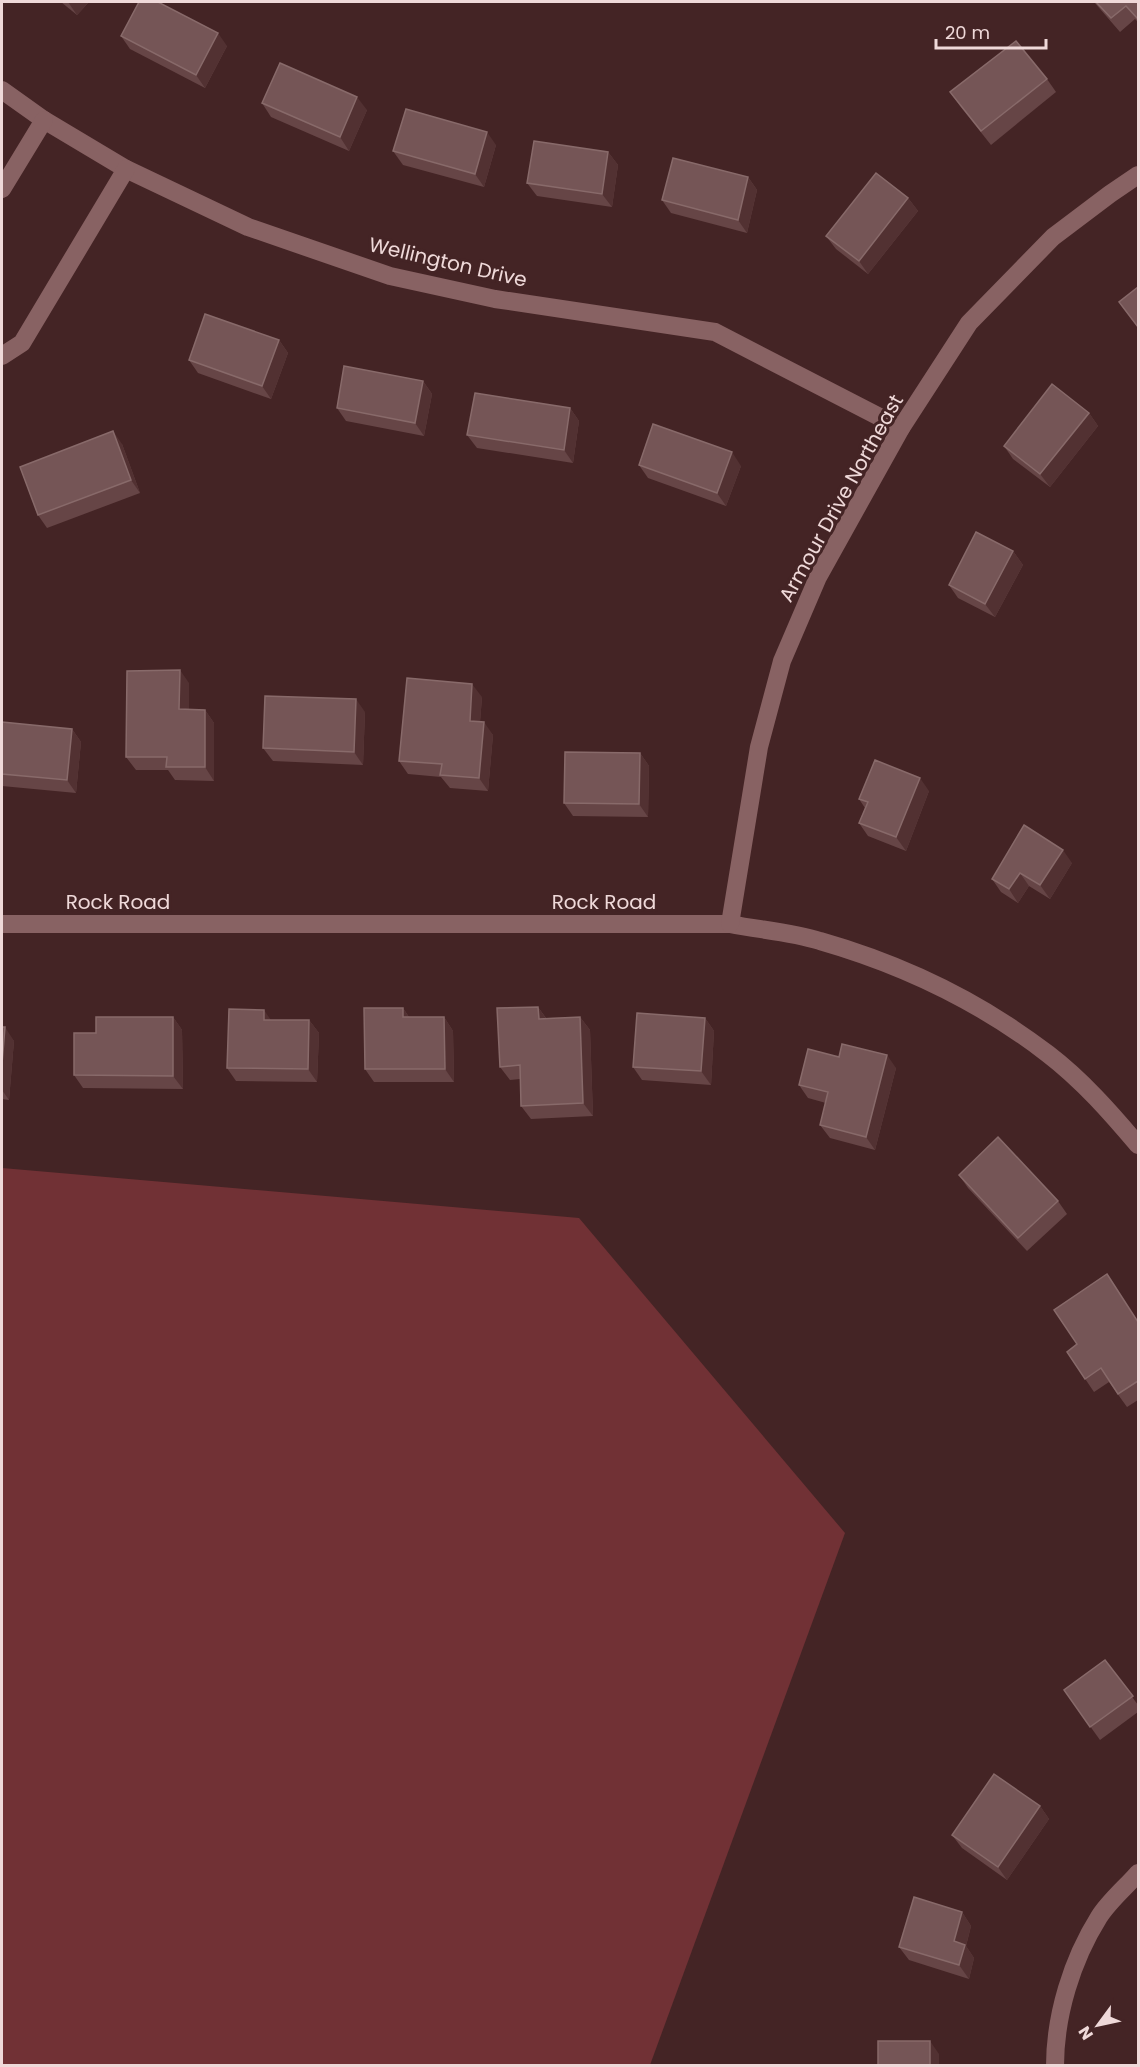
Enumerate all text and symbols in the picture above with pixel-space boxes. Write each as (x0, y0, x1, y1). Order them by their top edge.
scale bar (936, 12, 1046, 50)
text: 20 m (945, 20, 990, 45)
street label: Wellington Drive (366, 230, 530, 294)
street label: Armour Drive Northeast (772, 389, 910, 607)
street label: Rock Road (66, 888, 170, 916)
street label: Rock Road (552, 888, 656, 916)
north arrow (1068, 1995, 1128, 2055)
text: N (1073, 2022, 1099, 2044)

